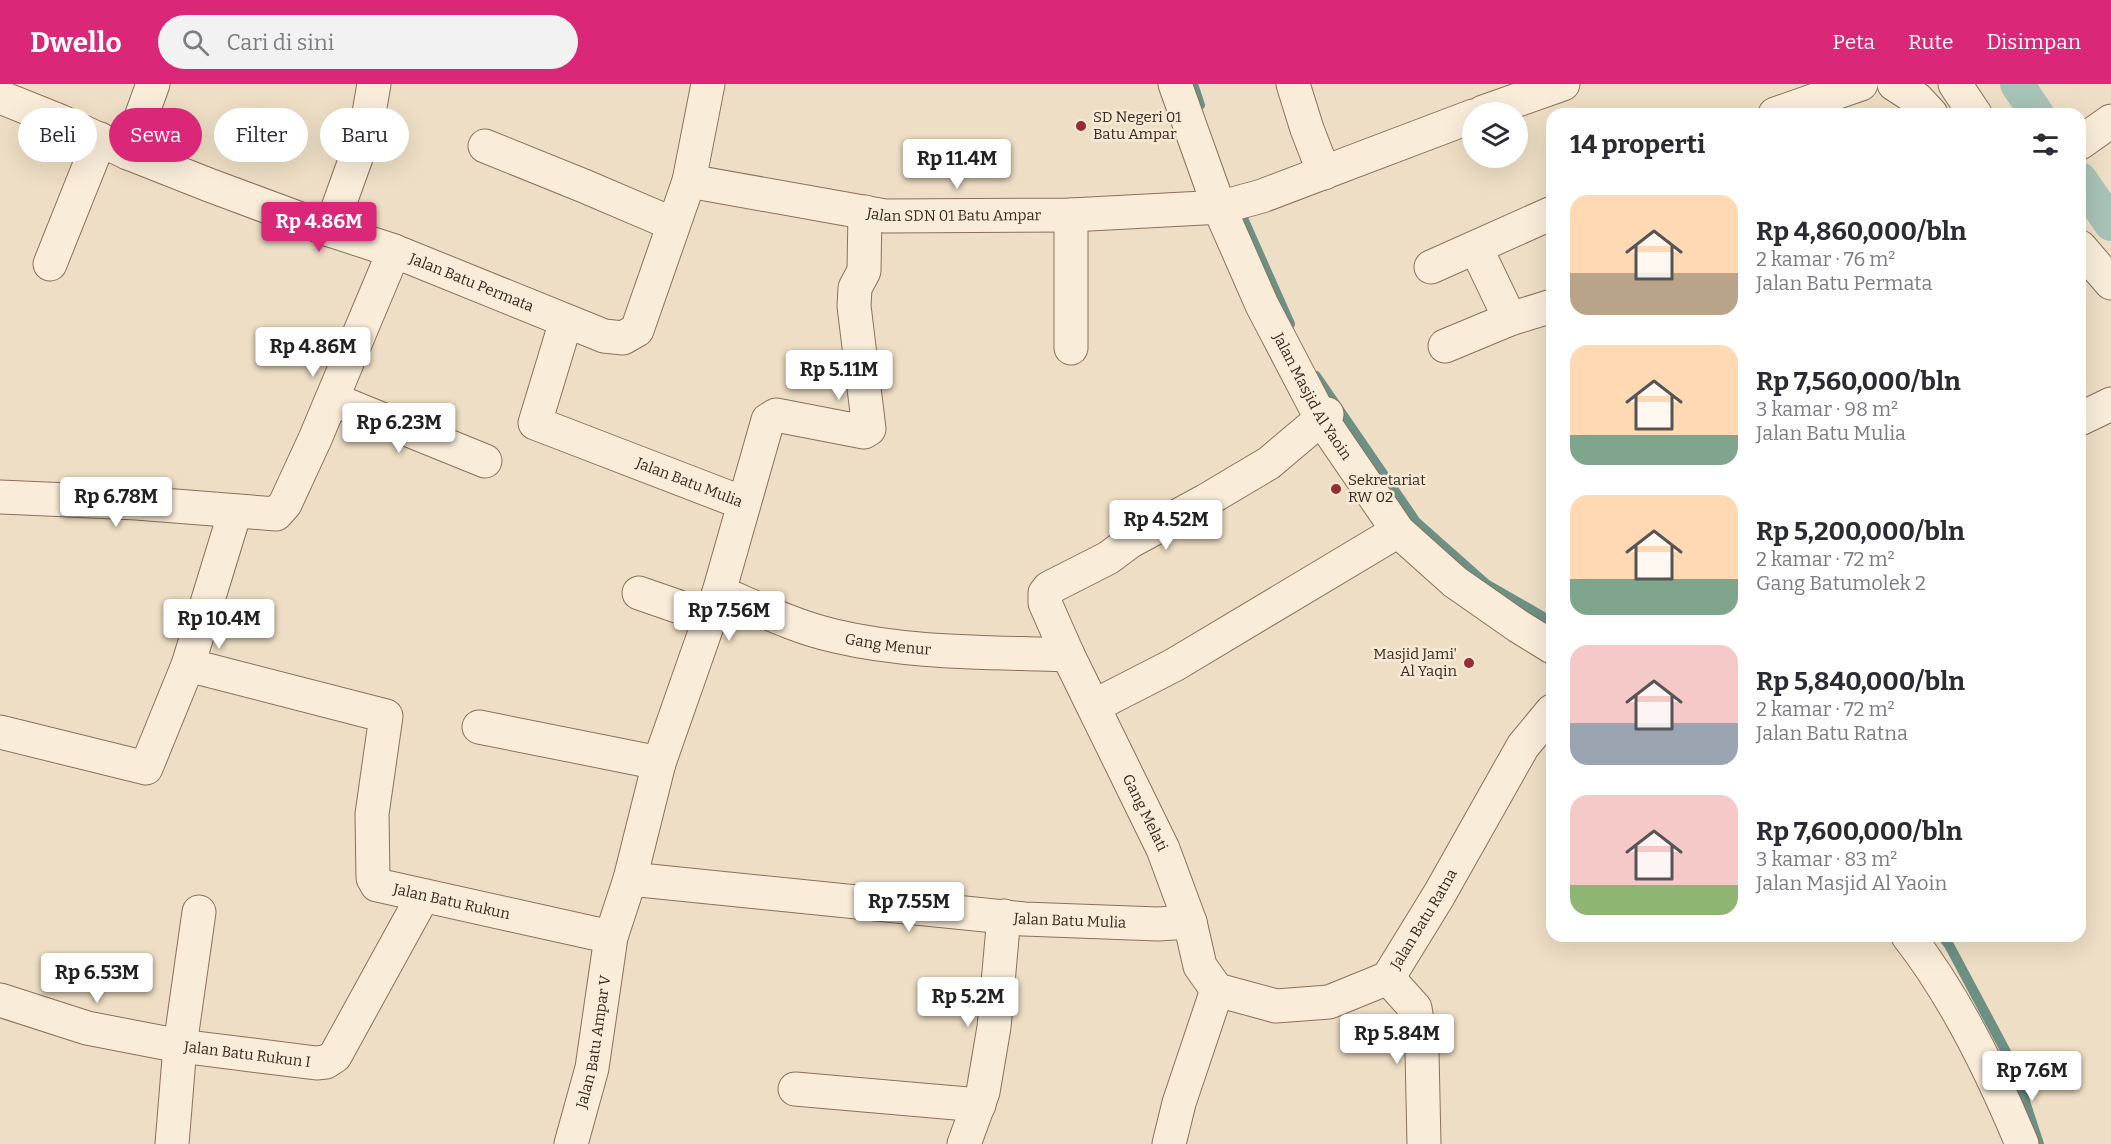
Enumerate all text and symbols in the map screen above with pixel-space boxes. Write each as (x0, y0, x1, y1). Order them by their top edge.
search box (158, 15, 578, 69)
text: Dwello (30, 26, 122, 59)
icon: search (179, 26, 212, 59)
text: Cari di sini (227, 29, 334, 56)
text: Peta (1833, 29, 1875, 55)
text: Rute (1908, 29, 1953, 55)
text: Disimpan (1986, 29, 2081, 55)
map controls (1462, 102, 1528, 168)
button: layers (1462, 102, 1528, 168)
chip: Beli (18, 108, 97, 162)
chip: Sewa (109, 108, 202, 162)
chip: Filter (214, 108, 308, 162)
chip: Baru (320, 108, 409, 162)
place label: SD Negeri 01 Batu Ampar (1093, 108, 1181, 143)
marker: SD Negeri 01 Batu Ampar (1074, 119, 1088, 133)
icon: filters (2029, 128, 2062, 161)
text: 14 properti (1570, 129, 1705, 160)
pin: Rp 11.4M (895, 139, 1019, 190)
text: Rp 11.4M (917, 146, 997, 170)
pin: Rp 4.86M (257, 202, 381, 253)
street label: Jalan SDN 01 Batu Ampar (864, 204, 1042, 225)
text: Rp 4.86M (275, 209, 363, 233)
text: Rp 4,860,000/bln (1756, 216, 1967, 247)
icon: home (1618, 219, 1690, 291)
text: 2 kamar · 76 m² (1756, 247, 1895, 271)
street label: Jalan Batu Permata (406, 249, 536, 316)
text: Jalan Batu Permata (1756, 271, 1932, 295)
pin: Rp 4.86M (251, 327, 375, 378)
street label: Jalan Masjid Al Yaoin (1269, 329, 1356, 464)
text: Rp 4.86M (269, 334, 357, 358)
pin: Rp 5.11M (777, 350, 901, 401)
text: Rp 5.11M (800, 357, 878, 381)
text: Rp 7,560,000/bln (1756, 366, 1961, 397)
icon: home (1618, 369, 1690, 441)
text: 3 kamar · 98 m² (1756, 397, 1898, 421)
pin: Rp 6.23M (337, 403, 461, 454)
text: Rp 6.23M (356, 410, 442, 434)
text: Jalan Batu Mulia (1756, 421, 1906, 445)
street label: Jalan Batu Mulia (633, 453, 745, 511)
place label: Sekretariat RW 02 (1348, 471, 1426, 506)
pin: Rp 6.78M (54, 477, 178, 528)
marker: Sekretariat RW 02 (1329, 482, 1343, 496)
text: Rp 6.78M (74, 484, 158, 508)
pin: Rp 4.52M (1104, 500, 1228, 551)
text: Rp 4.52M (1123, 507, 1209, 531)
text: Rp 5,200,000/bln (1756, 516, 1965, 547)
icon: home (1618, 519, 1690, 591)
text: 2 kamar · 72 m² (1756, 547, 1895, 571)
text: Gang Batumolek 2 (1756, 571, 1926, 595)
pin: Rp 7.56M (667, 591, 791, 642)
text: Rp 7.56M (688, 598, 770, 622)
pin: Rp 10.4M (157, 599, 281, 650)
text: Rp 10.4M (177, 606, 261, 630)
street label: Gang Menur (843, 629, 932, 659)
place label: Masjid Jami' Al Yaqin (1373, 645, 1457, 680)
marker: Masjid Jami' Al Yaqin (1462, 656, 1476, 670)
text: Rp 5,840,000/bln (1756, 666, 1965, 697)
icon: home (1618, 669, 1690, 741)
text: 2 kamar · 72 m² (1756, 697, 1895, 721)
text: Jalan Batu Ratna (1756, 721, 1908, 745)
street label: Gang Melati (1119, 771, 1172, 855)
text: Rp 7,600,000/bln (1756, 816, 1962, 847)
icon: home (1618, 819, 1690, 891)
text: 3 kamar · 83 m² (1756, 847, 1897, 871)
street label: Jalan Batu Ratna (1386, 866, 1461, 973)
text: Jalan Masjid Al Yaoin (1756, 871, 1947, 895)
street label: Jalan Batu Rukun (391, 880, 512, 923)
pin: Rp 7.55M (847, 882, 971, 933)
text: Rp 7.55M (868, 889, 950, 913)
street label: Jalan Batu Mulia (1012, 909, 1127, 932)
pin: Rp 6.53M (35, 953, 159, 1004)
text: Rp 6.53M (55, 960, 139, 984)
street label: Jalan Batu Ampar V (572, 973, 614, 1111)
pin: Rp 5.2M (913, 977, 1023, 1028)
text: Rp 5.2M (931, 984, 1005, 1008)
pin: Rp 5.84M (1335, 1014, 1459, 1065)
text: Rp 5.84M (1354, 1021, 1440, 1045)
street label: Jalan Batu Rukun I (182, 1037, 312, 1071)
pin: Rp 7.6M (1977, 1051, 2087, 1102)
text: Rp 7.6M (1996, 1058, 2068, 1082)

